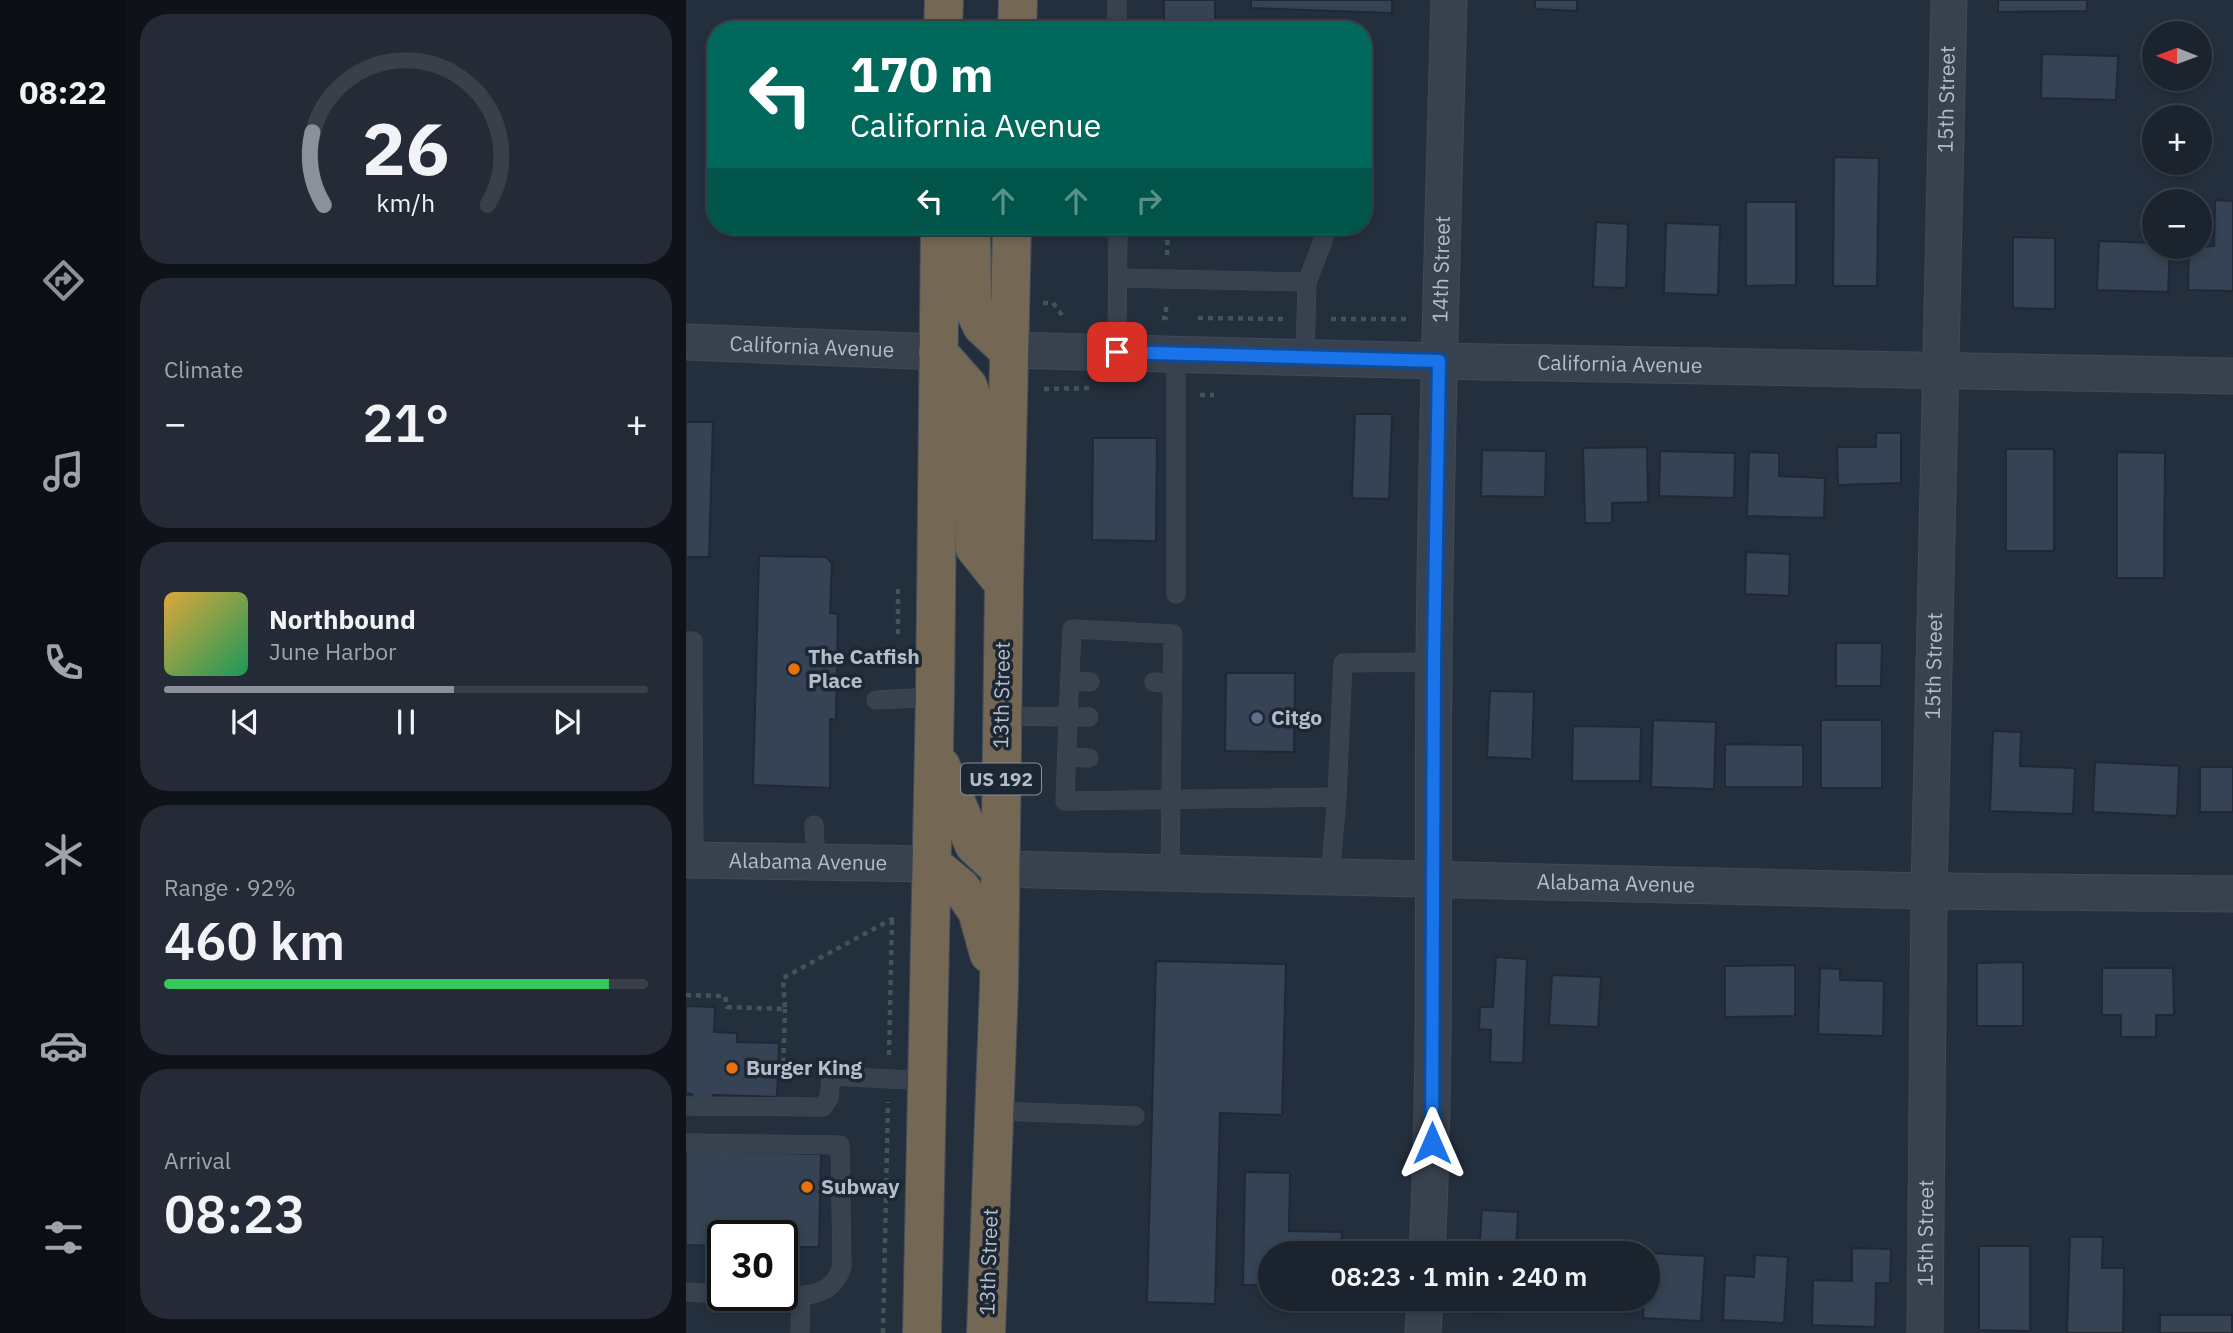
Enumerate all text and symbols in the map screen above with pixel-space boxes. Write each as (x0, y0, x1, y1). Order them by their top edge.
north arrow (2142, 21, 2212, 91)
map controls (2142, 21, 2212, 259)
text: 170 m (850, 42, 994, 105)
street label: 15th Street (1931, 45, 1961, 153)
icon: left (735, 49, 826, 140)
text: 08:22 (19, 71, 107, 113)
text: 26 (362, 100, 450, 195)
text: California Avenue (850, 104, 1101, 146)
button: + (2142, 105, 2212, 175)
icon: left (911, 182, 949, 220)
icon: ahead (984, 182, 1022, 220)
icon: ahead (1057, 182, 1095, 220)
icon: right (1130, 182, 1168, 220)
text: km/h (377, 186, 435, 219)
button: − (2142, 189, 2212, 259)
street label: 14th Street (1425, 215, 1456, 323)
icon: directions (39, 256, 88, 305)
pin (1087, 322, 1147, 382)
street label: California Avenue (729, 329, 895, 363)
icon: arrive (1098, 333, 1136, 371)
street label: California Avenue (1537, 348, 1703, 379)
text: Climate (164, 354, 243, 384)
text: 21° (363, 389, 449, 456)
text: − (164, 398, 187, 447)
text: + (625, 398, 648, 447)
icon: music (39, 447, 88, 496)
text: Northbound (269, 602, 416, 636)
street label: 15th Street (1918, 612, 1948, 720)
text: June Harbor (269, 636, 397, 666)
icon: phone (39, 638, 88, 687)
street label: 13th Street (986, 641, 1016, 749)
place label: The Catfish Place (808, 642, 920, 694)
marker: The Catfish Place (786, 661, 802, 677)
icon: previous (226, 703, 264, 741)
icon: pause (387, 703, 425, 741)
icon: next (548, 703, 586, 741)
place label: Citgo (1271, 703, 1322, 731)
marker: Citgo (1249, 710, 1265, 726)
road number: US 192 (961, 764, 1041, 794)
icon: climate (39, 830, 88, 879)
street label: Alabama Avenue (729, 846, 887, 876)
street label: Alabama Avenue (1536, 867, 1695, 898)
text: Range · 92% (164, 872, 296, 902)
text: 460 km (164, 907, 345, 974)
icon: car (39, 1021, 88, 1070)
place label: Burger King (746, 1053, 863, 1081)
marker: Burger King (724, 1060, 740, 1076)
position arrow (1395, 1106, 1469, 1180)
text: Arrival (164, 1145, 231, 1175)
place label: Subway (821, 1172, 900, 1200)
marker: Subway (799, 1179, 815, 1195)
street label: 15th Street (1910, 1179, 1939, 1287)
text: 08:23 (164, 1180, 305, 1247)
street label: 13th Street (972, 1208, 1004, 1316)
icon: filters (39, 1213, 88, 1262)
speed limit sign: 30 (707, 1220, 798, 1311)
text: 08:23 · 1 min · 240 m (1331, 1259, 1587, 1293)

